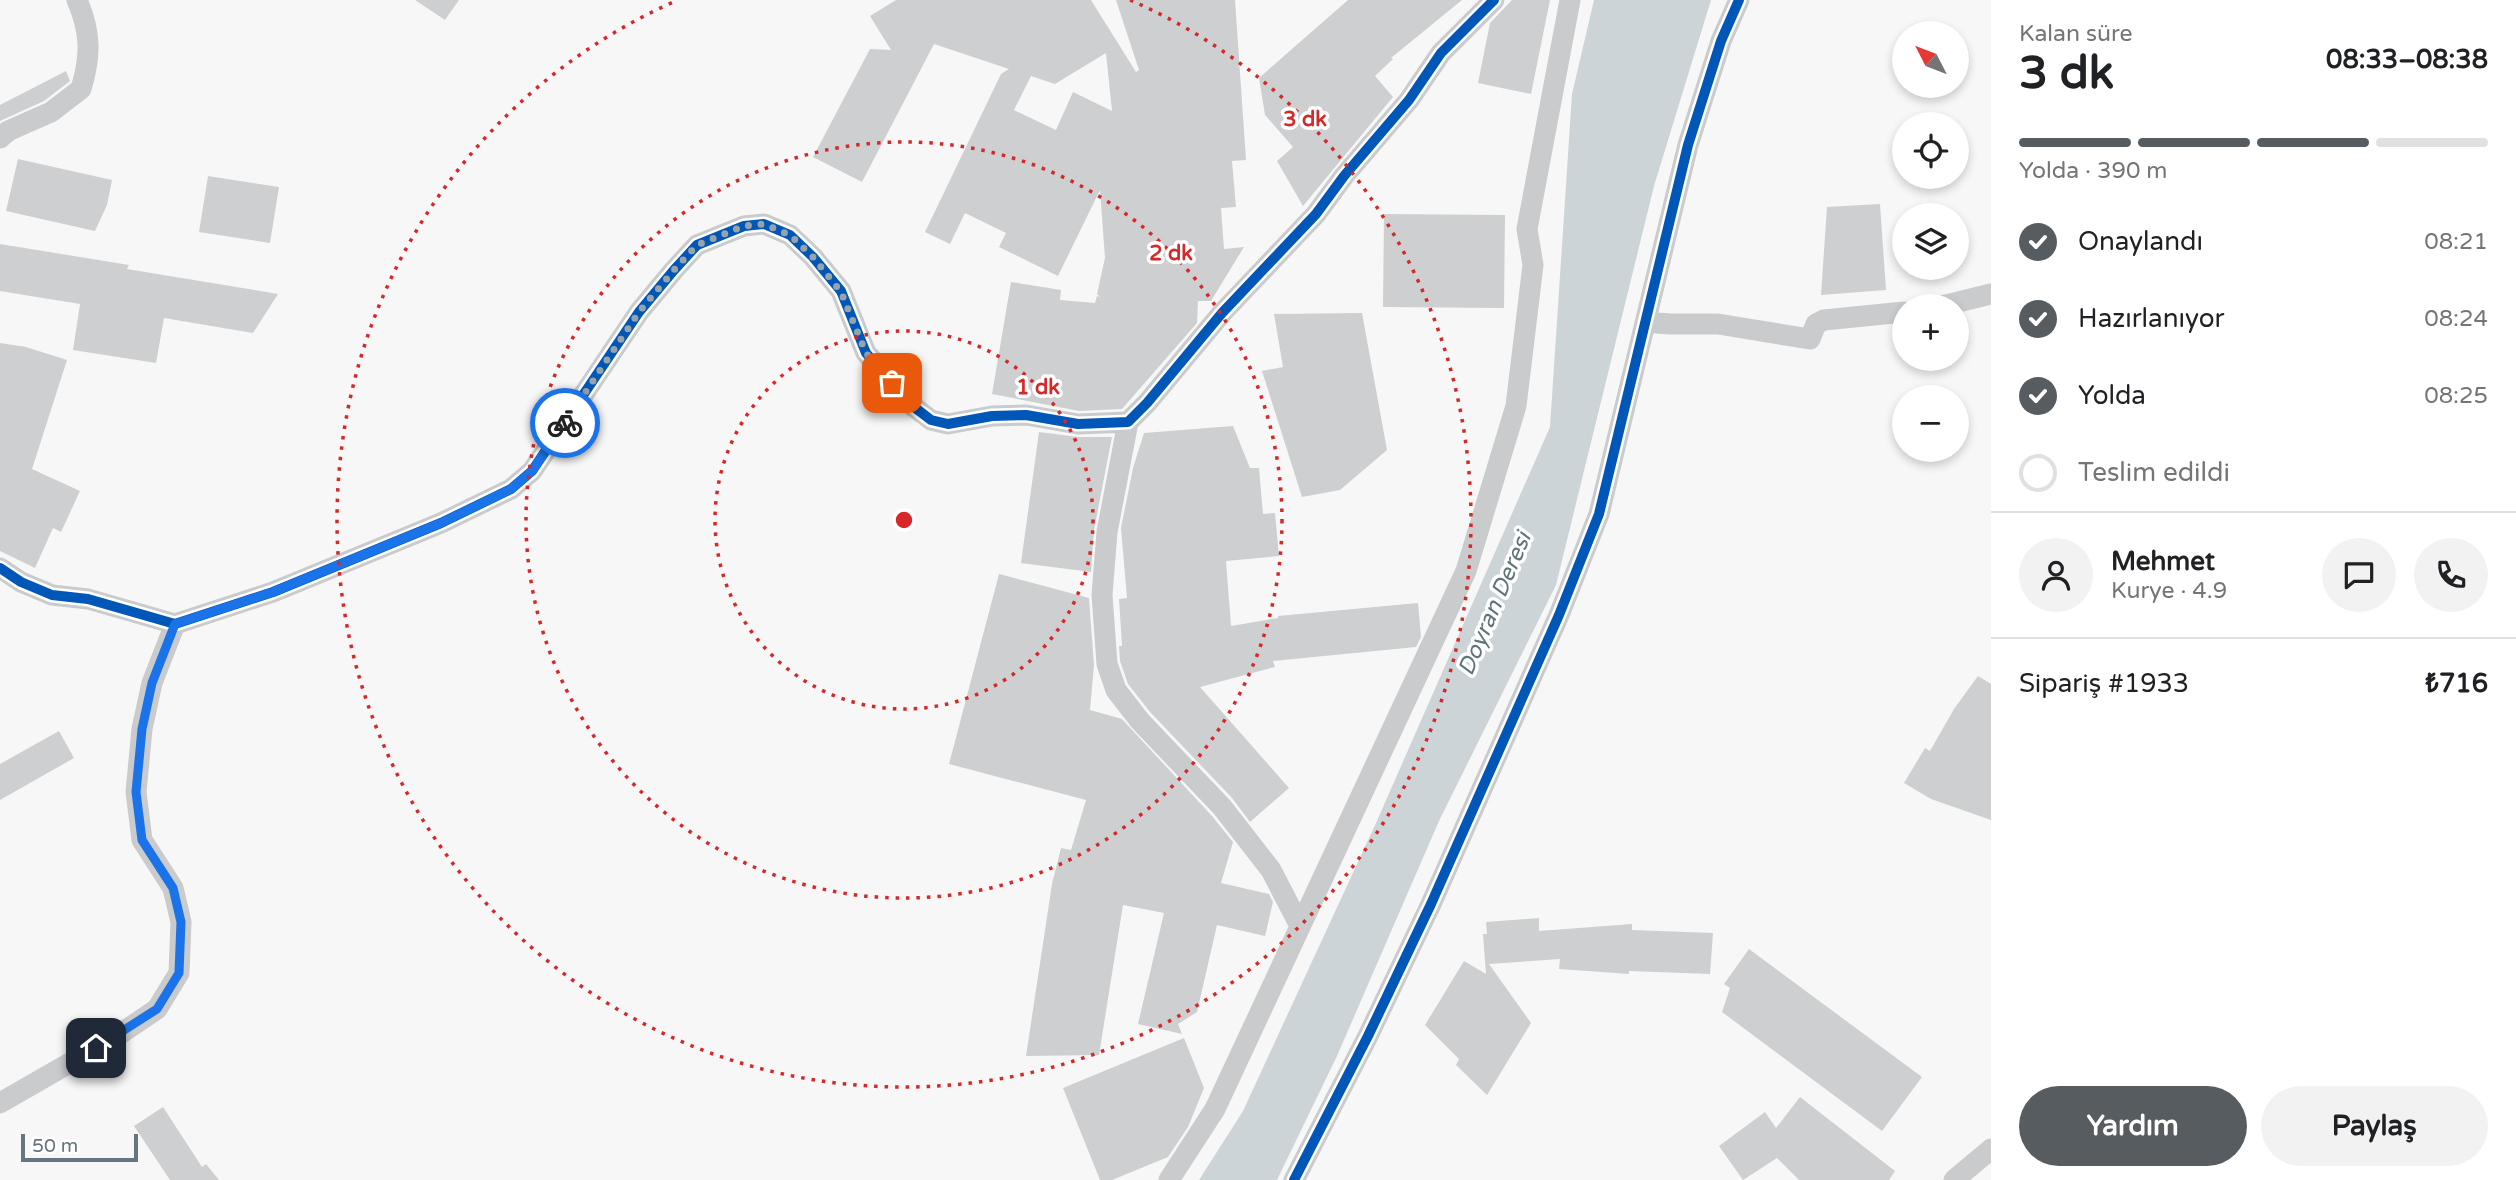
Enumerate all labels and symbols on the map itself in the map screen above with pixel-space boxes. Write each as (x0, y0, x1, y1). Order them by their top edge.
north arrow (1892, 21, 1969, 98)
text: 3 dk (1283, 107, 1327, 132)
text: 2 dk (1149, 241, 1193, 266)
pin (862, 353, 922, 413)
text: 1 dk (1016, 375, 1060, 400)
courier (530, 388, 600, 458)
centre of rings (892, 508, 916, 532)
water label: Doyran Deresi (1452, 526, 1539, 680)
pin (66, 1018, 126, 1078)
scale bar (21, 1131, 138, 1163)

